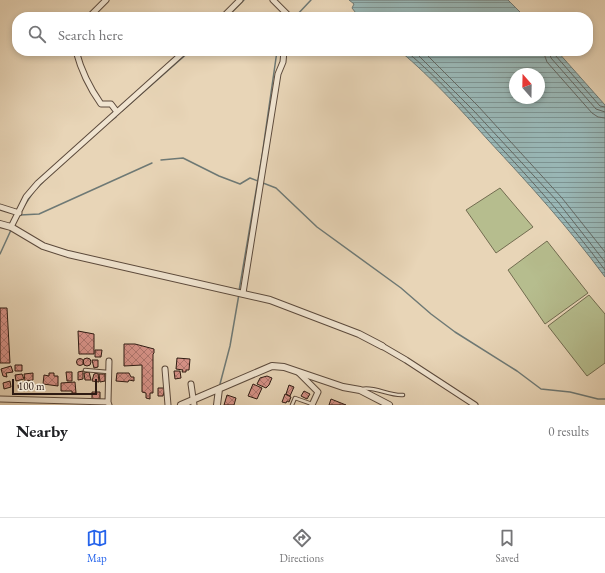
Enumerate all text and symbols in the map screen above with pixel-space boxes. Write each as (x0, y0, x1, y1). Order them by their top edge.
search box (12, 12, 593, 56)
icon: search (26, 23, 48, 45)
text: Search here (58, 25, 123, 44)
north arrow (509, 68, 545, 104)
scale bar (12, 377, 97, 396)
text: 100 m (18, 379, 45, 393)
text: Nearby (16, 420, 68, 442)
text: 0 results (548, 423, 589, 440)
tab: Map (86, 527, 108, 565)
tab: Directions (280, 527, 324, 565)
tab: Saved (496, 527, 519, 565)

